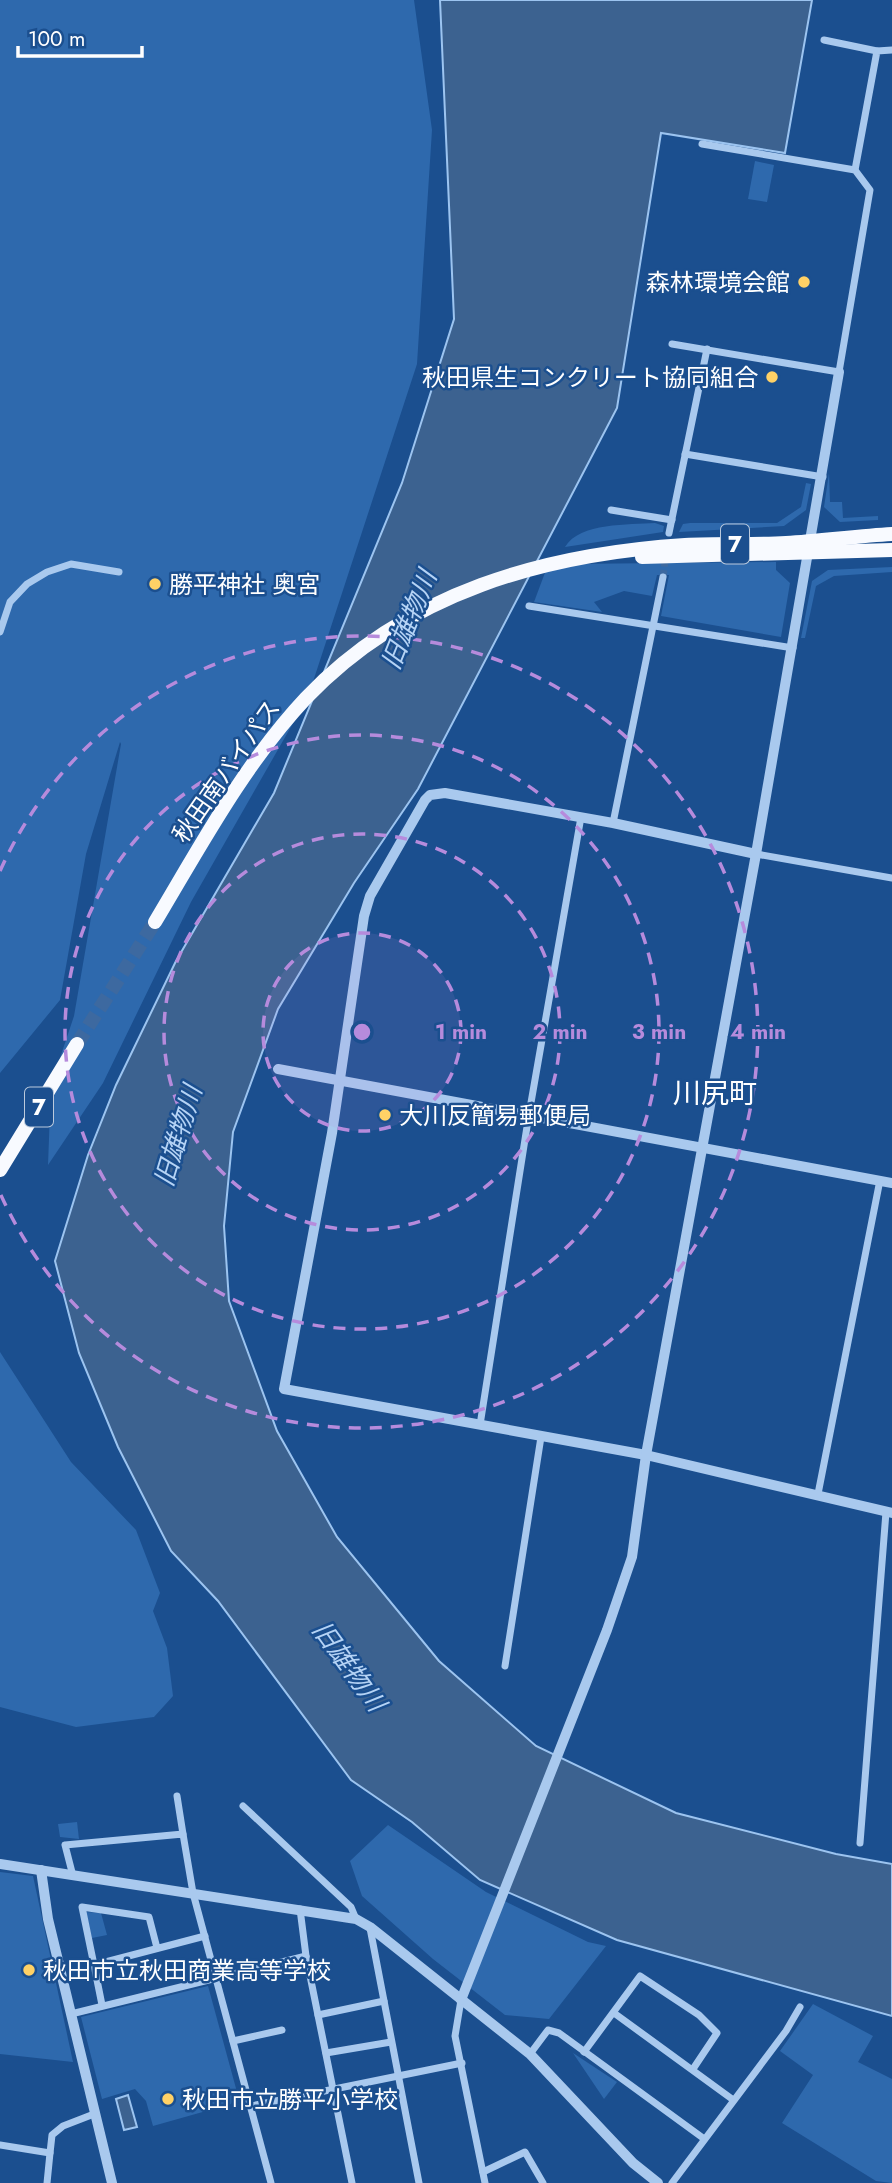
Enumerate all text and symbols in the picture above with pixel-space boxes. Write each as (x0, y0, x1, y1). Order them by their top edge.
scale bar (18, 14, 142, 58)
text: 100 m (28, 24, 85, 54)
place label: 森林環境会館 (646, 265, 790, 300)
marker: 森林環境会館 (796, 274, 812, 290)
place label: 秋田県生コンクリート協同組合 (422, 360, 758, 395)
marker: 秋田県生コンクリート協同組合 (764, 369, 780, 385)
road number: 7 (721, 524, 749, 564)
water label: 旧雄物川 (372, 562, 447, 675)
place label: 勝平神社 奥宮 (169, 567, 320, 602)
marker: 勝平神社 奥宮 (147, 576, 163, 592)
street label: 秋田南バイパス (164, 692, 288, 850)
text: 1 min (435, 1017, 487, 1047)
text: 2 min (532, 1017, 588, 1047)
text: 3 min (632, 1017, 686, 1047)
text: 4 min (730, 1017, 786, 1047)
centre of rings (350, 1020, 374, 1044)
district label: 川尻町 (673, 1073, 757, 1114)
water label: 旧雄物川 (145, 1078, 212, 1191)
road number: 7 (25, 1088, 53, 1126)
place label: 大川反簡易郵便局 (399, 1098, 591, 1133)
marker: 大川反簡易郵便局 (377, 1107, 393, 1123)
water label: 旧雄物川 (303, 1613, 397, 1722)
place label: 秋田市立秋田商業高等学校 (43, 1953, 331, 1988)
marker: 秋田市立秋田商業高等学校 (21, 1962, 37, 1978)
place label: 秋田市立勝平小学校 (182, 2082, 398, 2117)
marker: 秋田市立勝平小学校 (160, 2091, 176, 2107)

